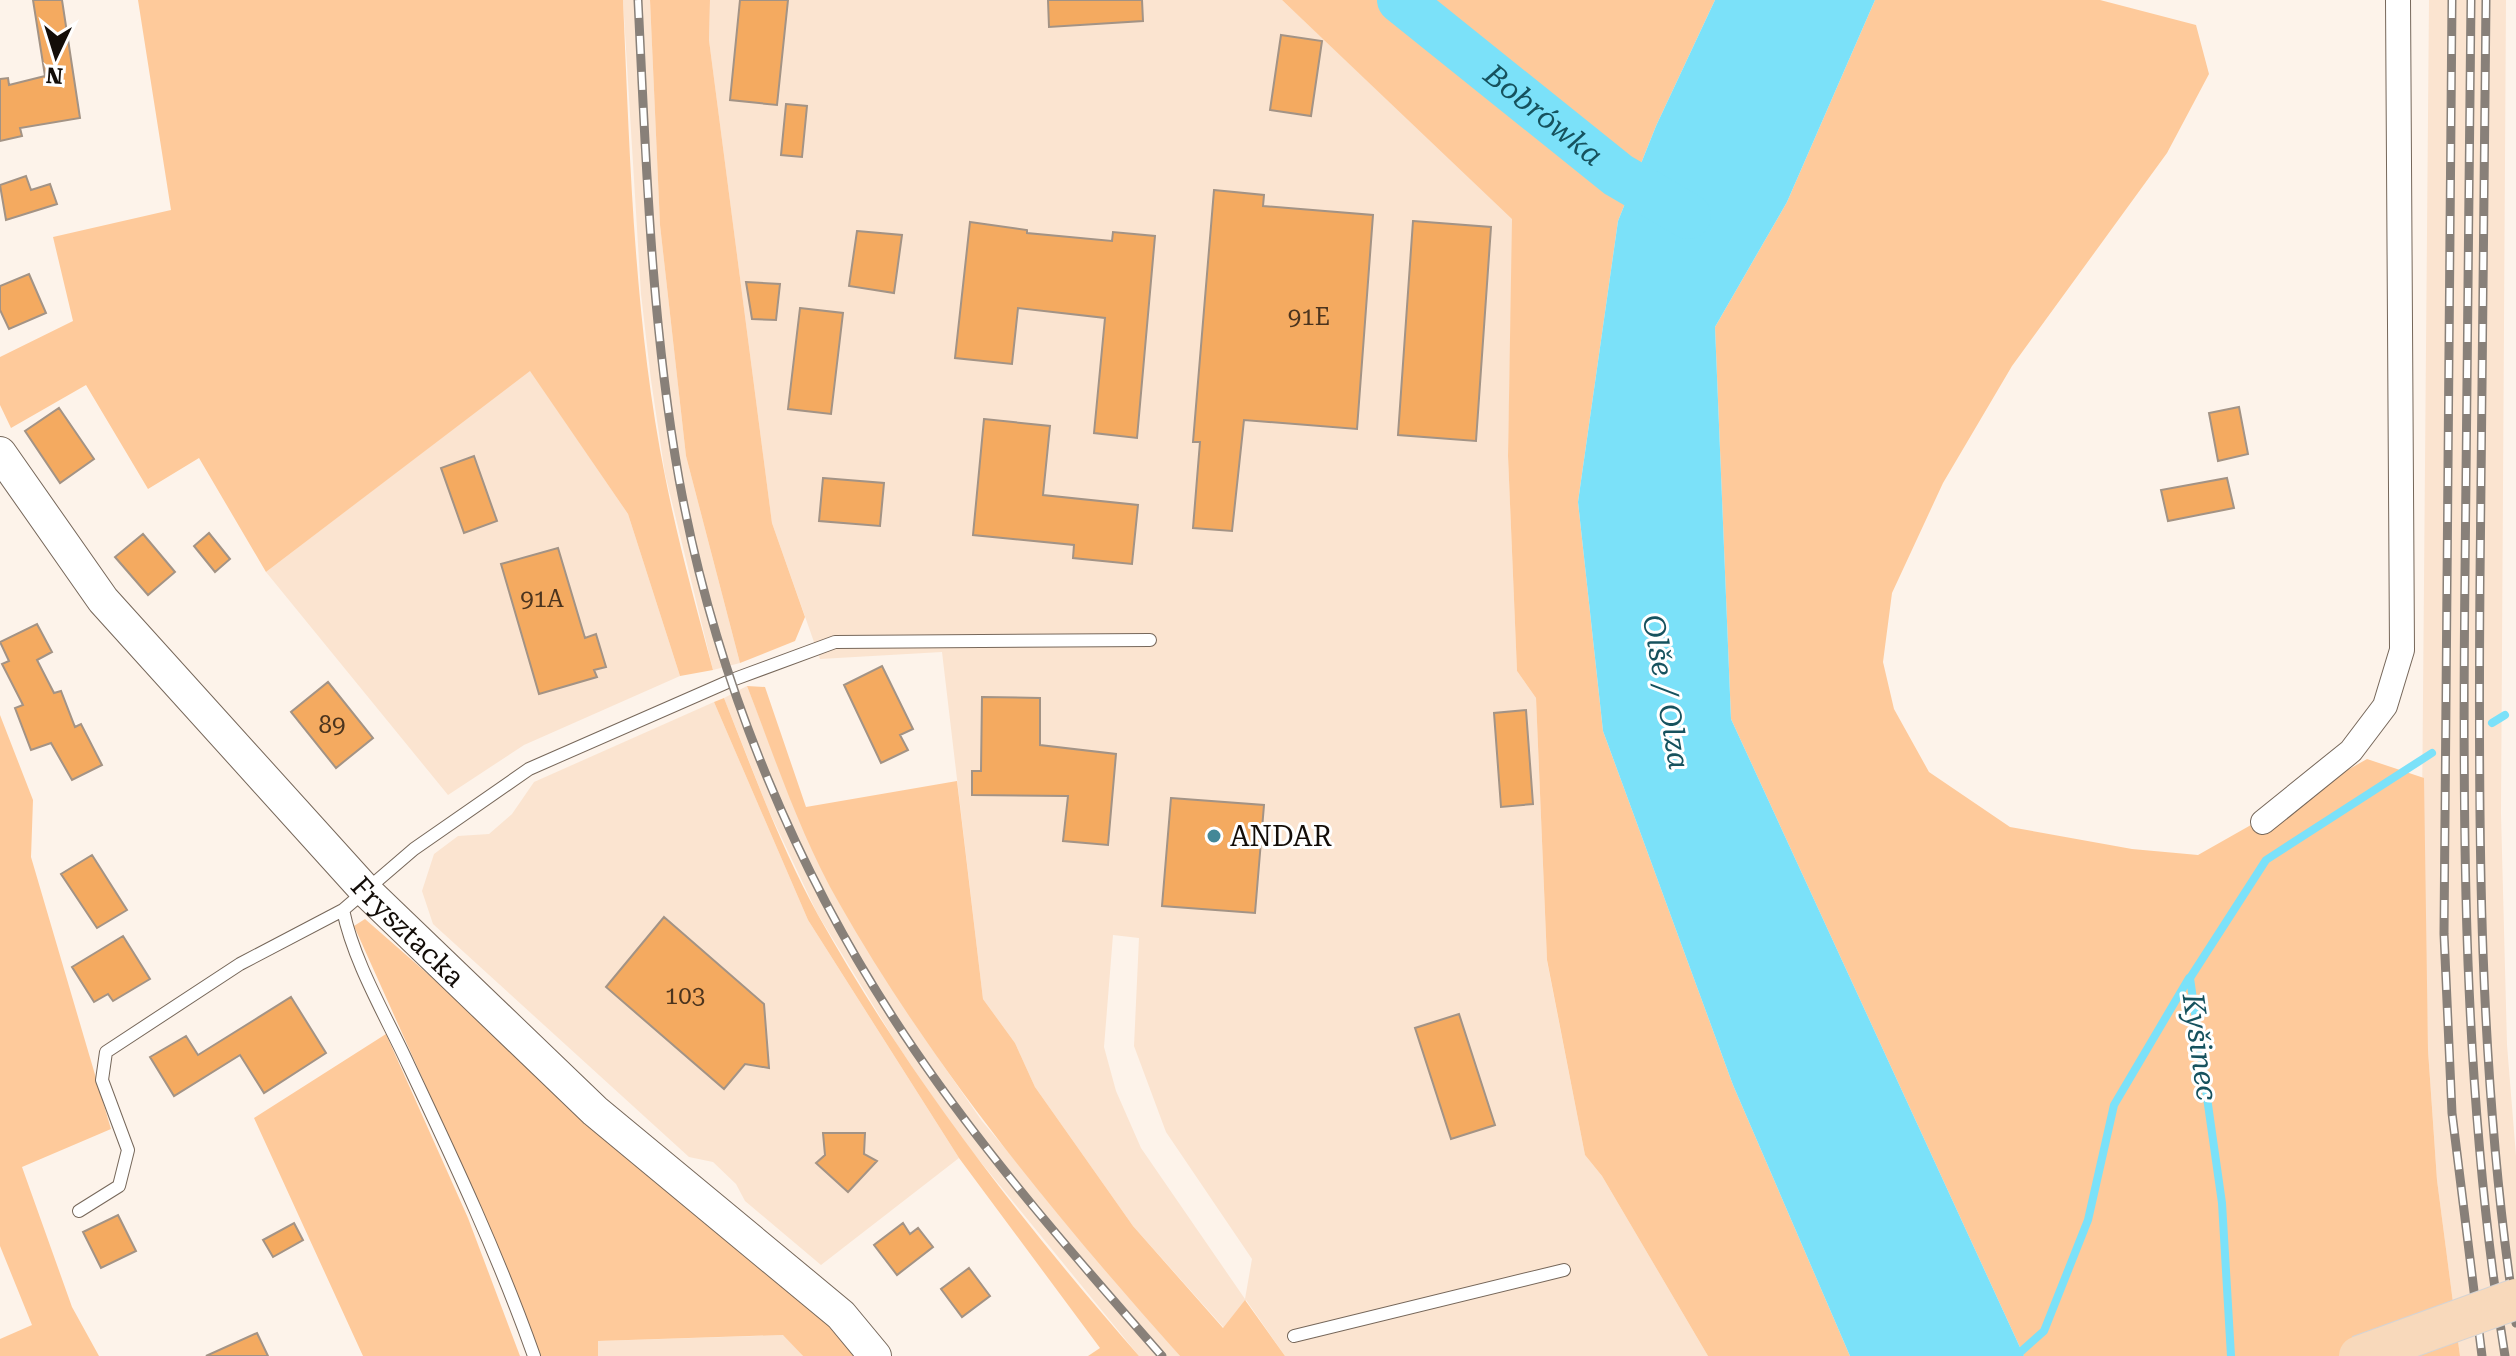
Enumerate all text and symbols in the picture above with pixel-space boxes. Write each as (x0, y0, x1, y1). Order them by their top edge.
north arrow (16, 16, 96, 96)
water label: Bobrówka (1477, 56, 1610, 173)
text: N (45, 62, 64, 89)
house number: 91E (1288, 303, 1330, 331)
house number: 91A (520, 585, 564, 613)
water label: Olše / Olza (1636, 612, 1697, 772)
house number: 89 (319, 711, 345, 739)
place label: ANDAR (1230, 820, 1332, 853)
marker: ANDAR (1205, 827, 1223, 845)
street label: Frysztacka (344, 870, 471, 994)
house number: 103 (665, 982, 705, 1010)
water label: Kyšinec (2176, 990, 2225, 1103)

